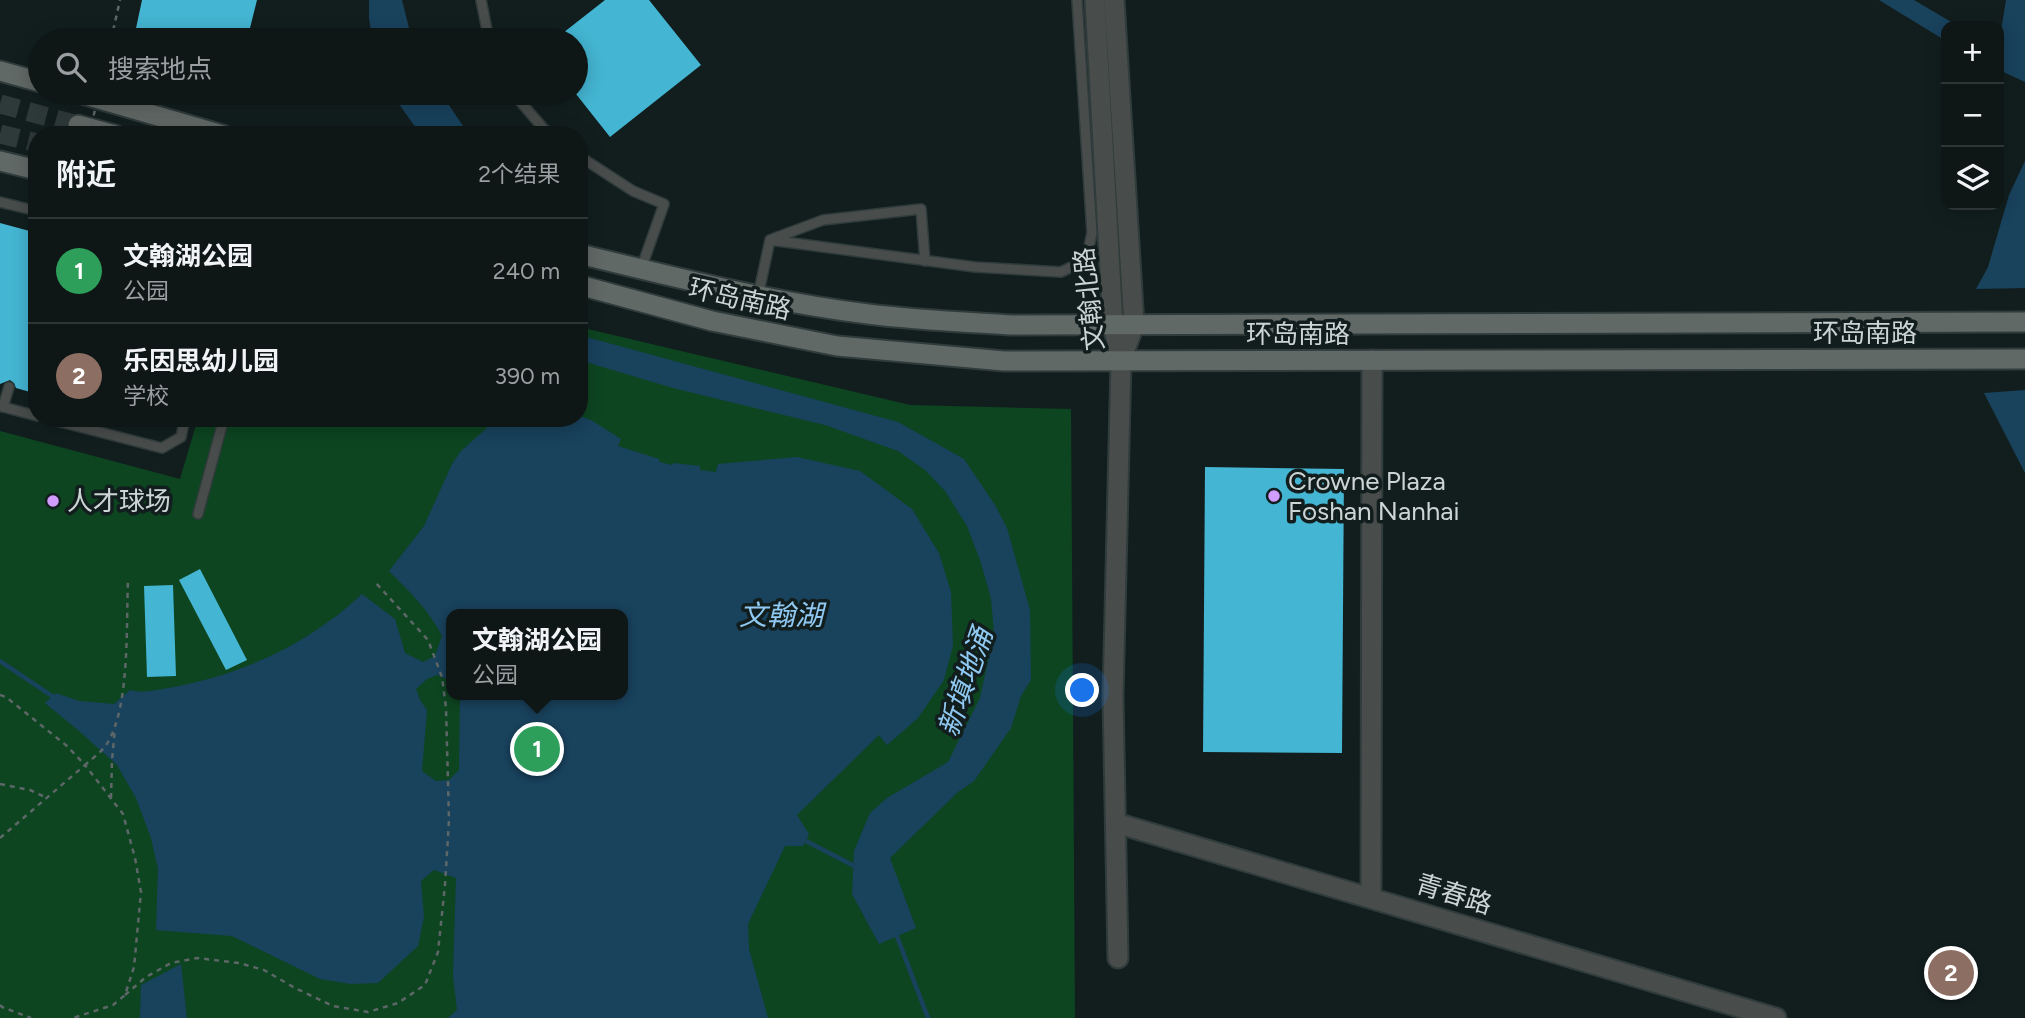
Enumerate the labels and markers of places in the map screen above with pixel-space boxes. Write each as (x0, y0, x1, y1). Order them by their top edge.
place label: Crowne Plaza Foshan Nanhai (1288, 465, 1460, 527)
place label: 人才球场 (67, 485, 171, 517)
marker: Crowne Plaza Foshan Nanhai (1266, 488, 1282, 504)
marker: 人才球场 (45, 493, 61, 509)
pin: 1 (514, 723, 560, 775)
pin: 2 (1928, 947, 1974, 999)

